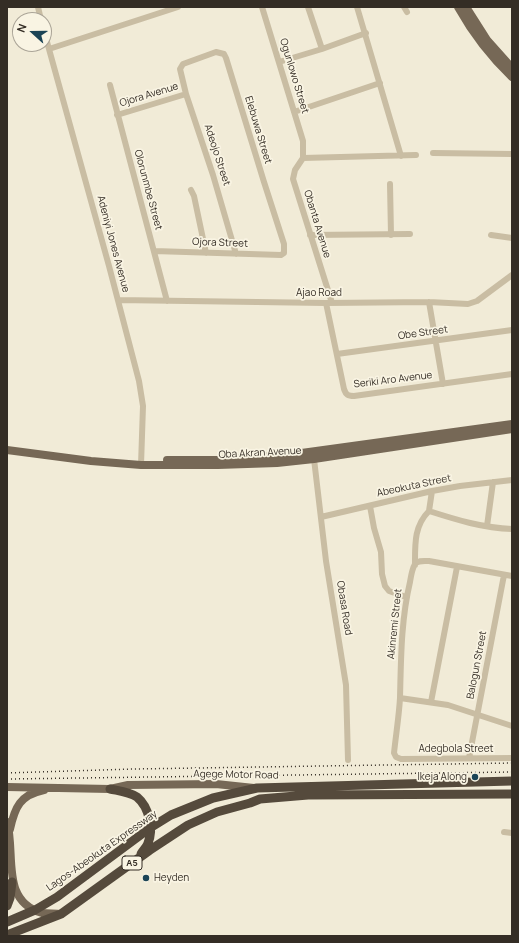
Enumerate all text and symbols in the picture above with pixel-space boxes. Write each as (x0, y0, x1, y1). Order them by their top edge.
north arrow (12, 12, 52, 52)
text: N (13, 22, 30, 34)
street label: Ogunlowo Street (277, 37, 311, 115)
street label: Ojora Avenue (118, 80, 180, 110)
street label: Elebuwa Street (242, 95, 274, 165)
street label: Adeojo Street (201, 123, 233, 187)
street label: Olorunmbe Street (132, 149, 164, 231)
street label: Obanta Avenue (301, 189, 333, 259)
street label: Adeniyi Jones Avenue (94, 194, 132, 294)
street label: Ojora Street (192, 236, 248, 250)
street label: Ajao Road (296, 287, 342, 299)
street label: Obe Street (397, 324, 449, 342)
street label: Seriki Aro Avenue (353, 369, 433, 391)
street label: Oba Akran Avenue (218, 445, 302, 461)
street label: Abeokuta Street (376, 472, 452, 500)
street label: Obasa Road (334, 580, 354, 636)
street label: Akinremi Street (385, 588, 405, 660)
street label: Balogun Street (465, 630, 489, 700)
street label: Adegbola Street (418, 743, 494, 755)
street label: Agege Motor Road (193, 768, 279, 782)
place label: Ikeja Along (417, 771, 467, 783)
marker: Ikeja Along (470, 772, 480, 782)
street label: Lagos-Abeokuta Expressway (44, 808, 160, 894)
road number: A5 (122, 856, 142, 870)
place label: Heyden (154, 872, 189, 884)
marker: Heyden (141, 873, 151, 883)

